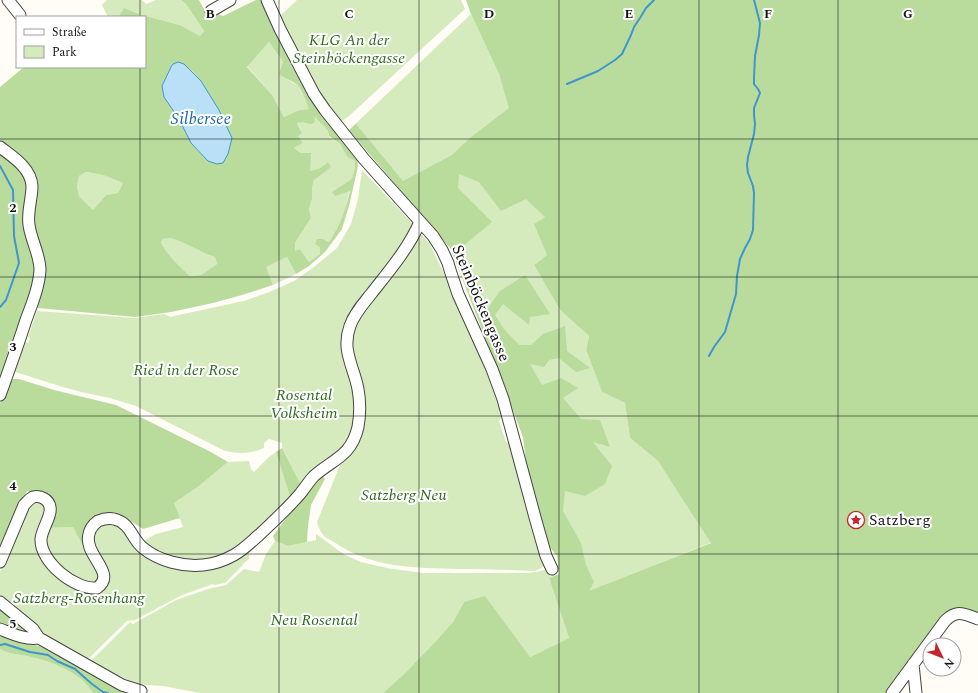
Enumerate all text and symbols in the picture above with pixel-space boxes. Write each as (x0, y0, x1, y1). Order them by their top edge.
text: B (205, 4, 215, 24)
text: C (344, 4, 354, 24)
text: D (484, 4, 494, 24)
text: E (625, 4, 634, 24)
text: F (764, 4, 772, 24)
text: G (903, 4, 913, 24)
legend (16, 16, 146, 68)
text: Straße (52, 23, 87, 42)
park label: KLG An der Steinböckengasse (293, 28, 405, 70)
text: Park (52, 43, 77, 62)
water label: Silbersee (171, 106, 231, 132)
text: 2 (9, 198, 17, 218)
street label: Steinböckengasse (446, 241, 516, 365)
text: 3 (9, 337, 17, 357)
park label: Ried in der Rose (133, 358, 239, 382)
park label: Rosental Volksheim (270, 383, 338, 425)
text: 4 (9, 476, 17, 496)
park label: Satzberg Neu (361, 483, 447, 507)
place label: Satzberg (869, 508, 931, 532)
place icon: Satzberg (846, 510, 866, 530)
park label: Satzberg-Rosenhang (14, 586, 145, 610)
park label: Neu Rosental (270, 608, 358, 632)
text: 5 (9, 614, 17, 634)
north arrow (922, 637, 962, 677)
text: N (940, 654, 958, 673)

